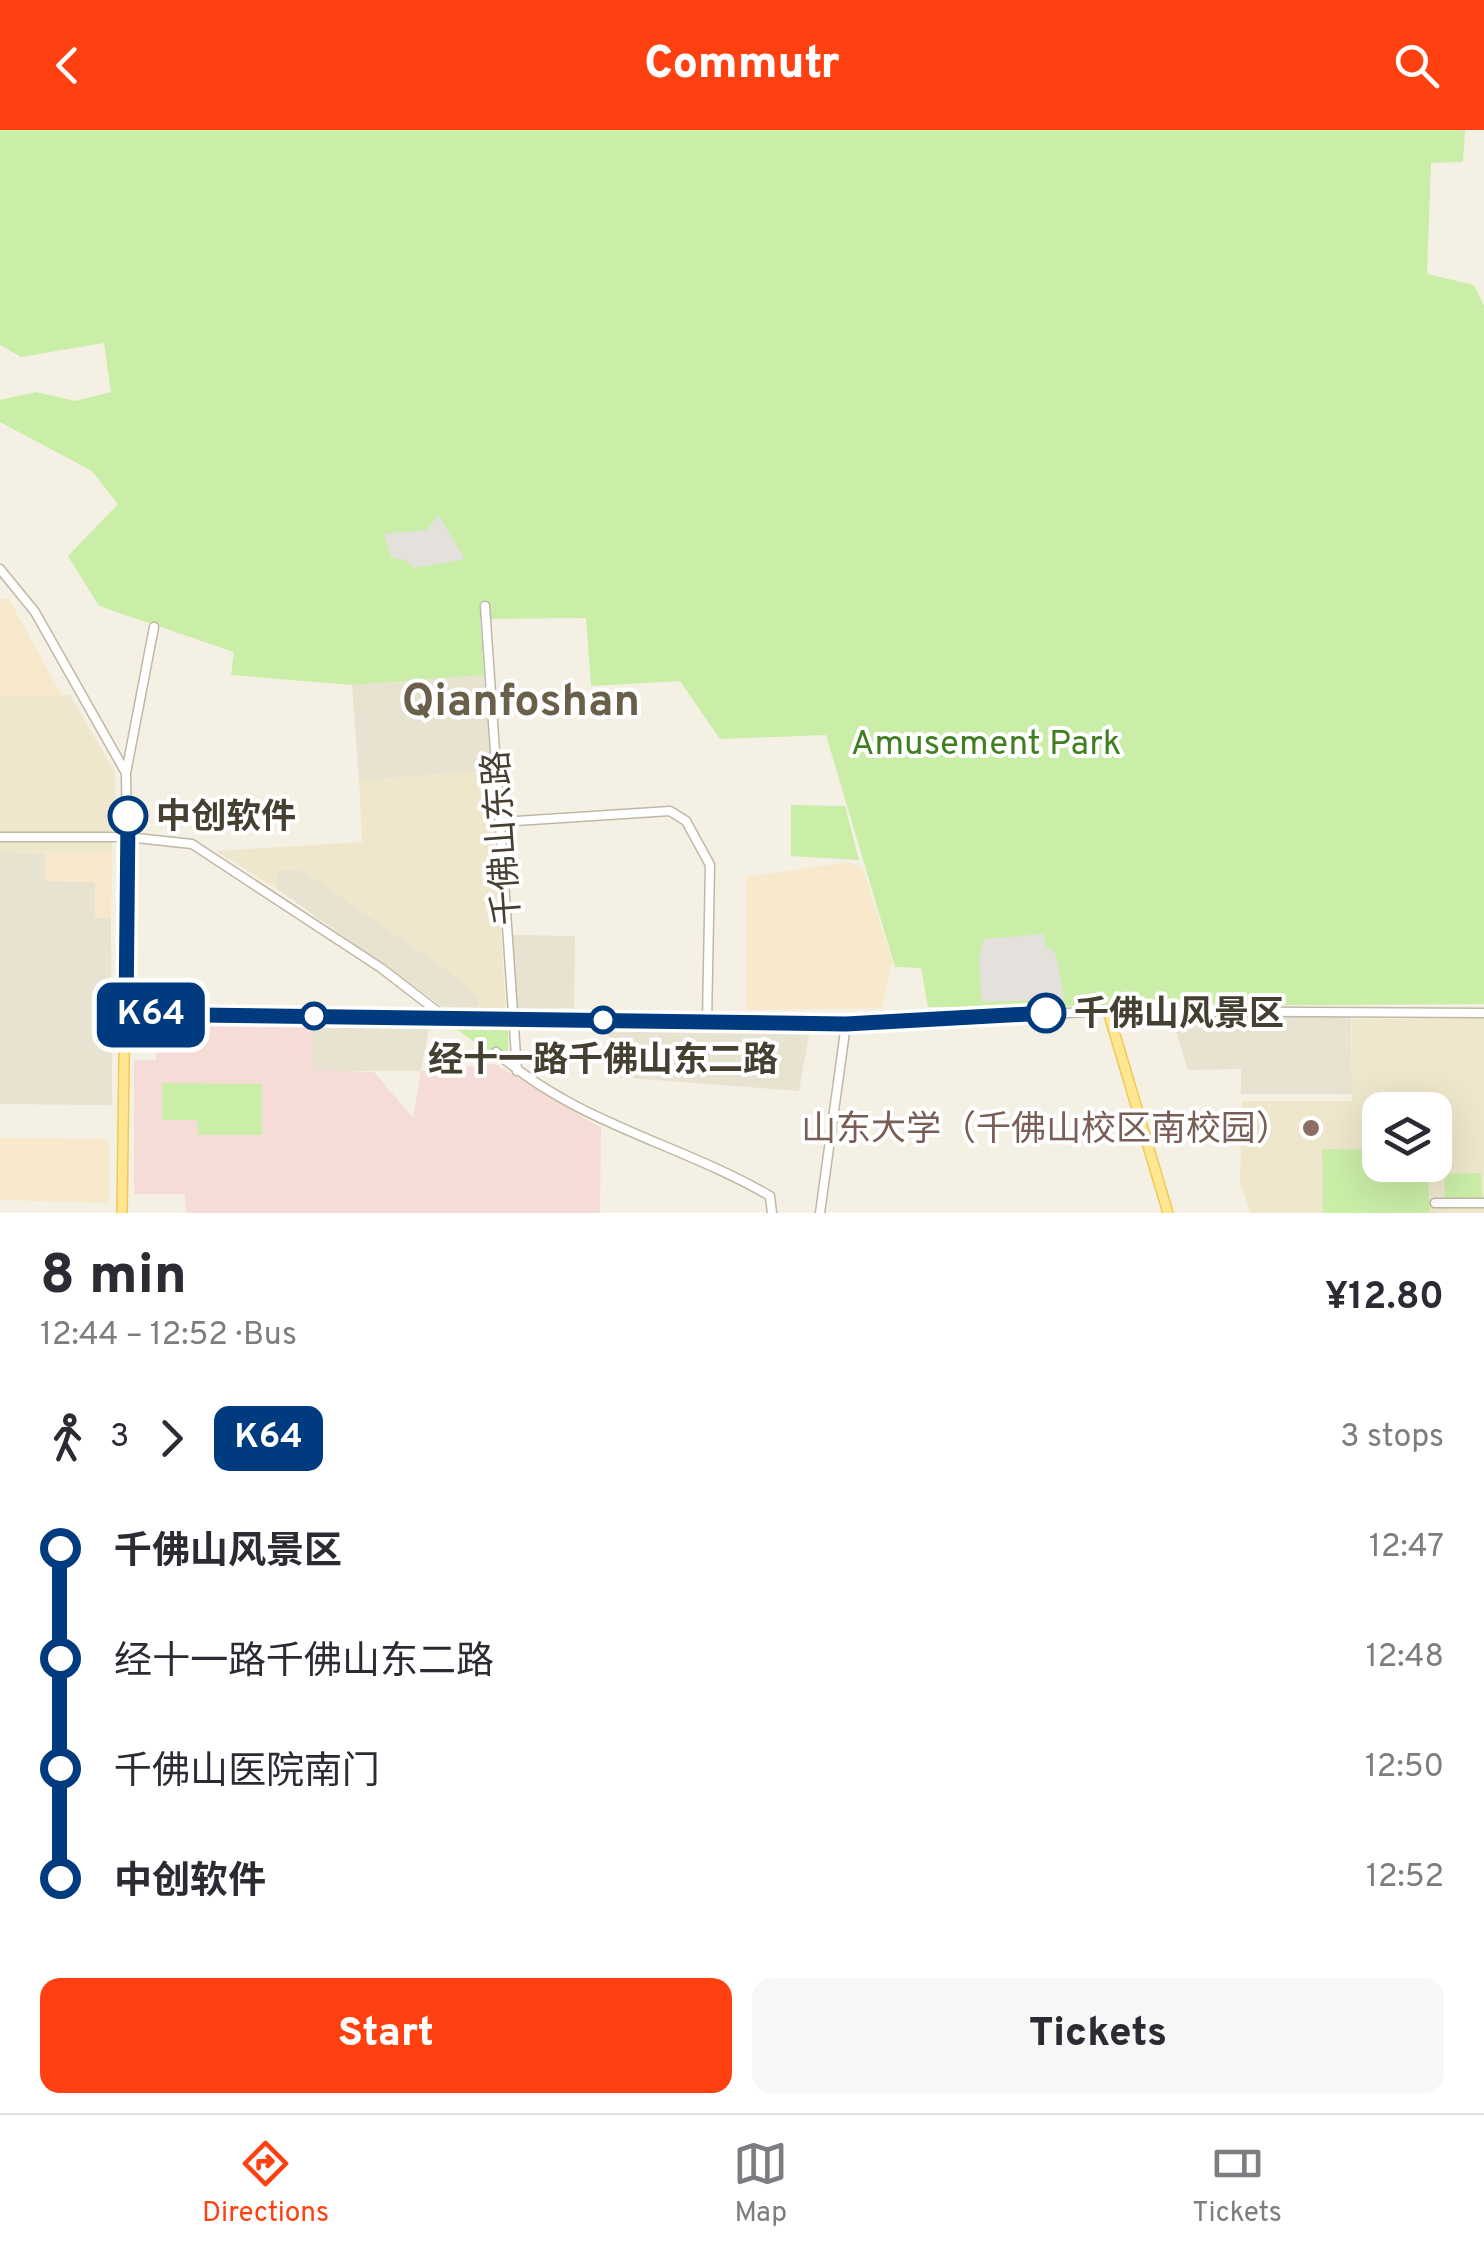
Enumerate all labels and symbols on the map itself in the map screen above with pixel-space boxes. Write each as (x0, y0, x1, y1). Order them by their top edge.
district label: Qianfoshan (402, 675, 640, 732)
park label: Amusement Park (851, 723, 1121, 767)
street label: 千佛山东路 (476, 749, 532, 927)
marker: 中创软件 (109, 797, 147, 835)
place label: 中创软件 (156, 797, 296, 841)
line badge: K64 (94, 982, 208, 1048)
marker: 千佛山风景区 (1027, 994, 1065, 1032)
place label: 千佛山风景区 (1074, 994, 1284, 1038)
unlabelled marker (301, 1003, 327, 1029)
marker: 经十一路千佛山东二路 (590, 1007, 616, 1033)
place label: 经十一路千佛山东二路 (428, 1040, 778, 1084)
place label: 山东大学（千佛山校区南校园） (801, 1109, 1291, 1153)
marker: 山东大学（千佛山校区南校园） (1300, 1117, 1322, 1139)

